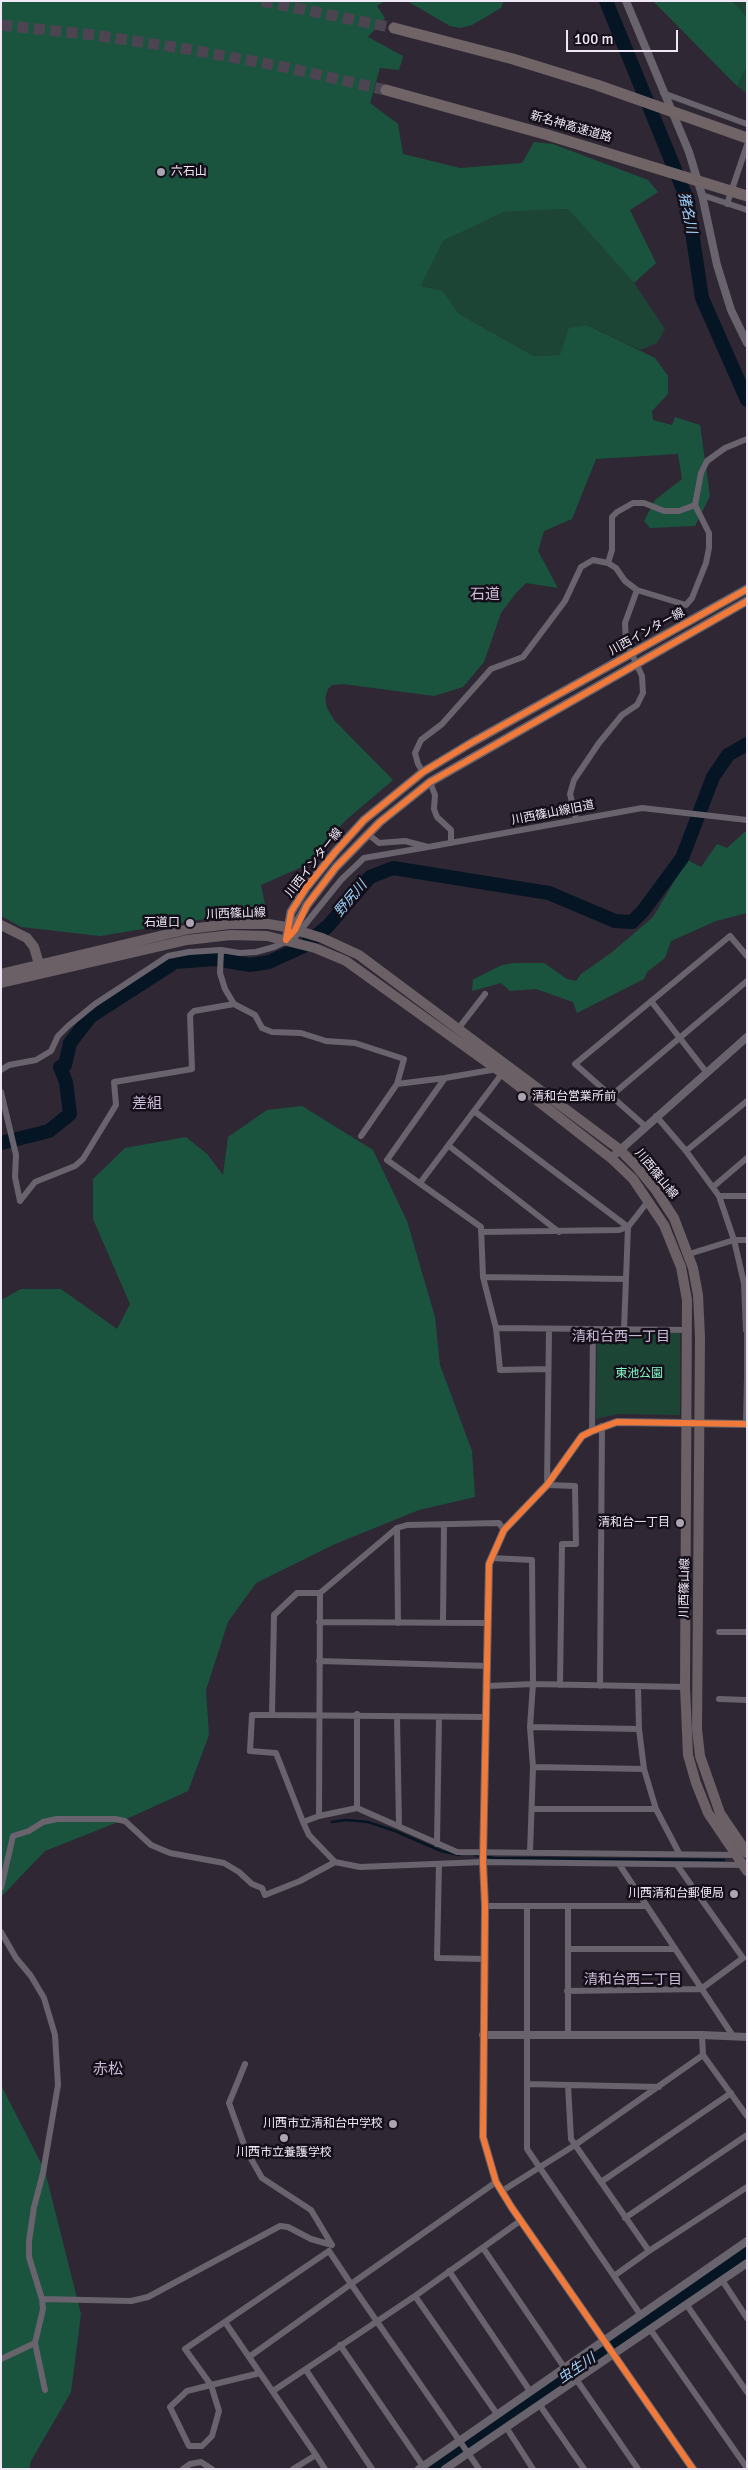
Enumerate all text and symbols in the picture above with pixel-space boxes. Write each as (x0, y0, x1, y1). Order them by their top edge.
scale bar (568, 20, 680, 52)
text: 100 m (574, 30, 614, 48)
street label: 新名神高速道路 (529, 109, 613, 145)
place label: 六石山 (171, 165, 207, 179)
marker: 六石山 (155, 166, 167, 178)
water label: 猪名川 (674, 191, 700, 235)
district label: 石道 (470, 586, 500, 604)
street label: 川西インター線 (607, 605, 687, 659)
street label: 川西篠山線旧道 (510, 798, 596, 828)
street label: 川西インター線 (282, 825, 346, 901)
water label: 野尻川 (331, 878, 371, 920)
street label: 川西篠山線 (206, 906, 266, 922)
place label: 石道口 (144, 916, 180, 930)
marker: 石道口 (184, 917, 196, 929)
place label: 清和台営業所前 (532, 1090, 616, 1104)
marker: 清和台営業所前 (516, 1091, 528, 1103)
district label: 差組 (132, 1095, 162, 1113)
street label: 川西篠山線 (632, 1146, 680, 1202)
district label: 清和台西一丁目 (572, 1329, 670, 1345)
park label: 東池公園 (615, 1367, 663, 1381)
place label: 清和台一丁目 (598, 1516, 670, 1530)
marker: 清和台一丁目 (674, 1517, 686, 1529)
street label: 川西篠山線 (677, 1558, 693, 1618)
place label: 川西清和台郵便局 (628, 1887, 724, 1901)
marker: 川西清和台郵便局 (728, 1888, 740, 1900)
district label: 清和台西二丁目 (584, 1972, 682, 1988)
district label: 赤松 (93, 2061, 123, 2079)
place label: 川西市立清和台中学校 (263, 2117, 383, 2131)
marker: 川西市立清和台中学校 (387, 2118, 399, 2130)
marker: 川西市立養護学校 (278, 2132, 290, 2144)
place label: 川西市立養護学校 (236, 2146, 332, 2160)
water label: 虫生川 (555, 2350, 599, 2388)

